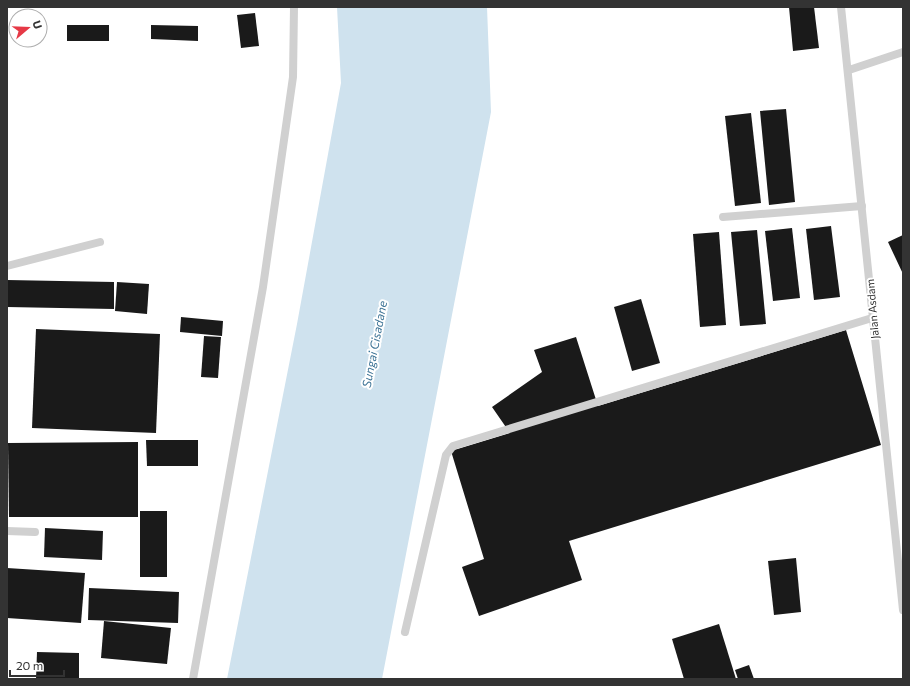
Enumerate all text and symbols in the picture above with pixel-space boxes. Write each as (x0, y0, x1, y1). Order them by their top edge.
north arrow (8, 8, 48, 48)
text: U (30, 19, 45, 30)
street label: Jalan Asdam (863, 278, 882, 340)
water label: Sungai Cisadane (359, 299, 389, 389)
scale bar (10, 652, 64, 678)
text: 20 m (16, 658, 43, 672)

